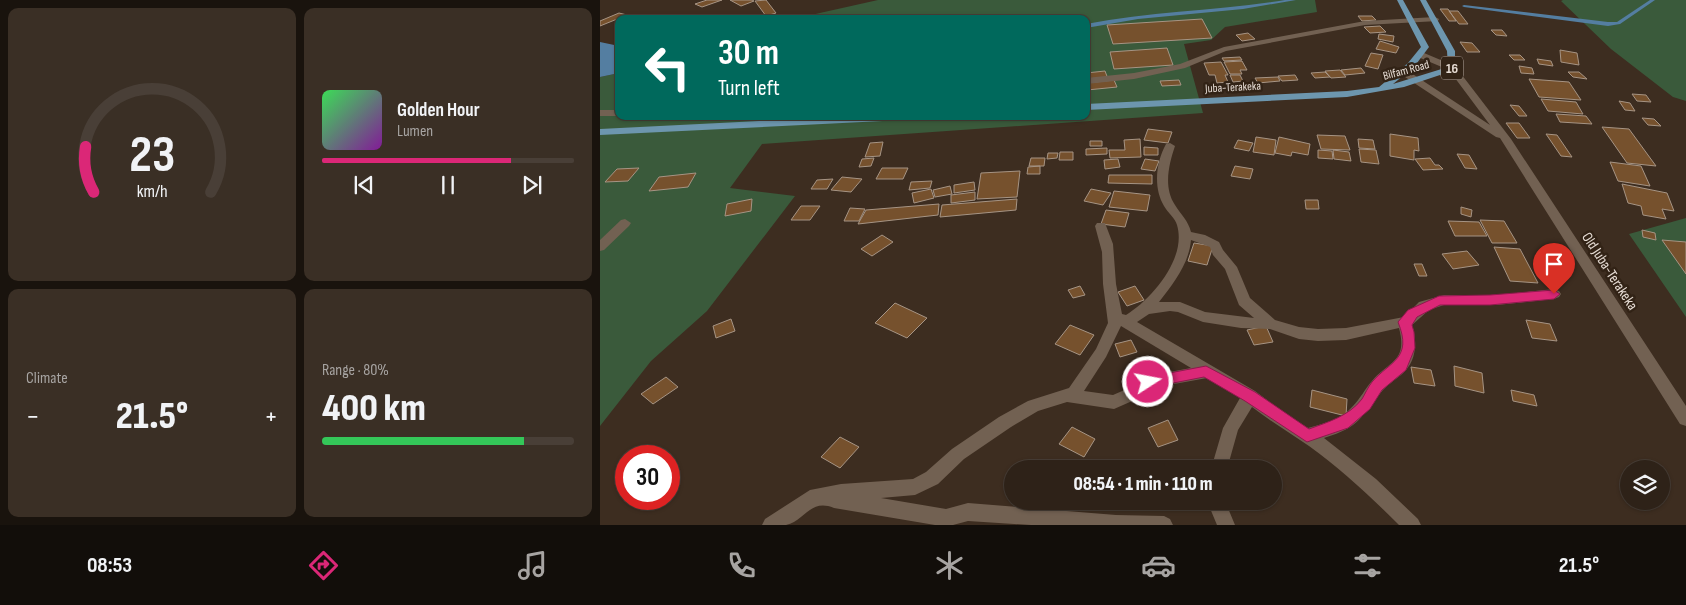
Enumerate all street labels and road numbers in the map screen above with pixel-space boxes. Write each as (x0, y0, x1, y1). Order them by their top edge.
road number: 16 (1441, 56, 1463, 80)
street label: Bilfam Road (1381, 57, 1431, 84)
street label: Juba-Terakeka (1204, 79, 1262, 97)
street label: Old Juba-Terakeka (1577, 229, 1642, 314)

